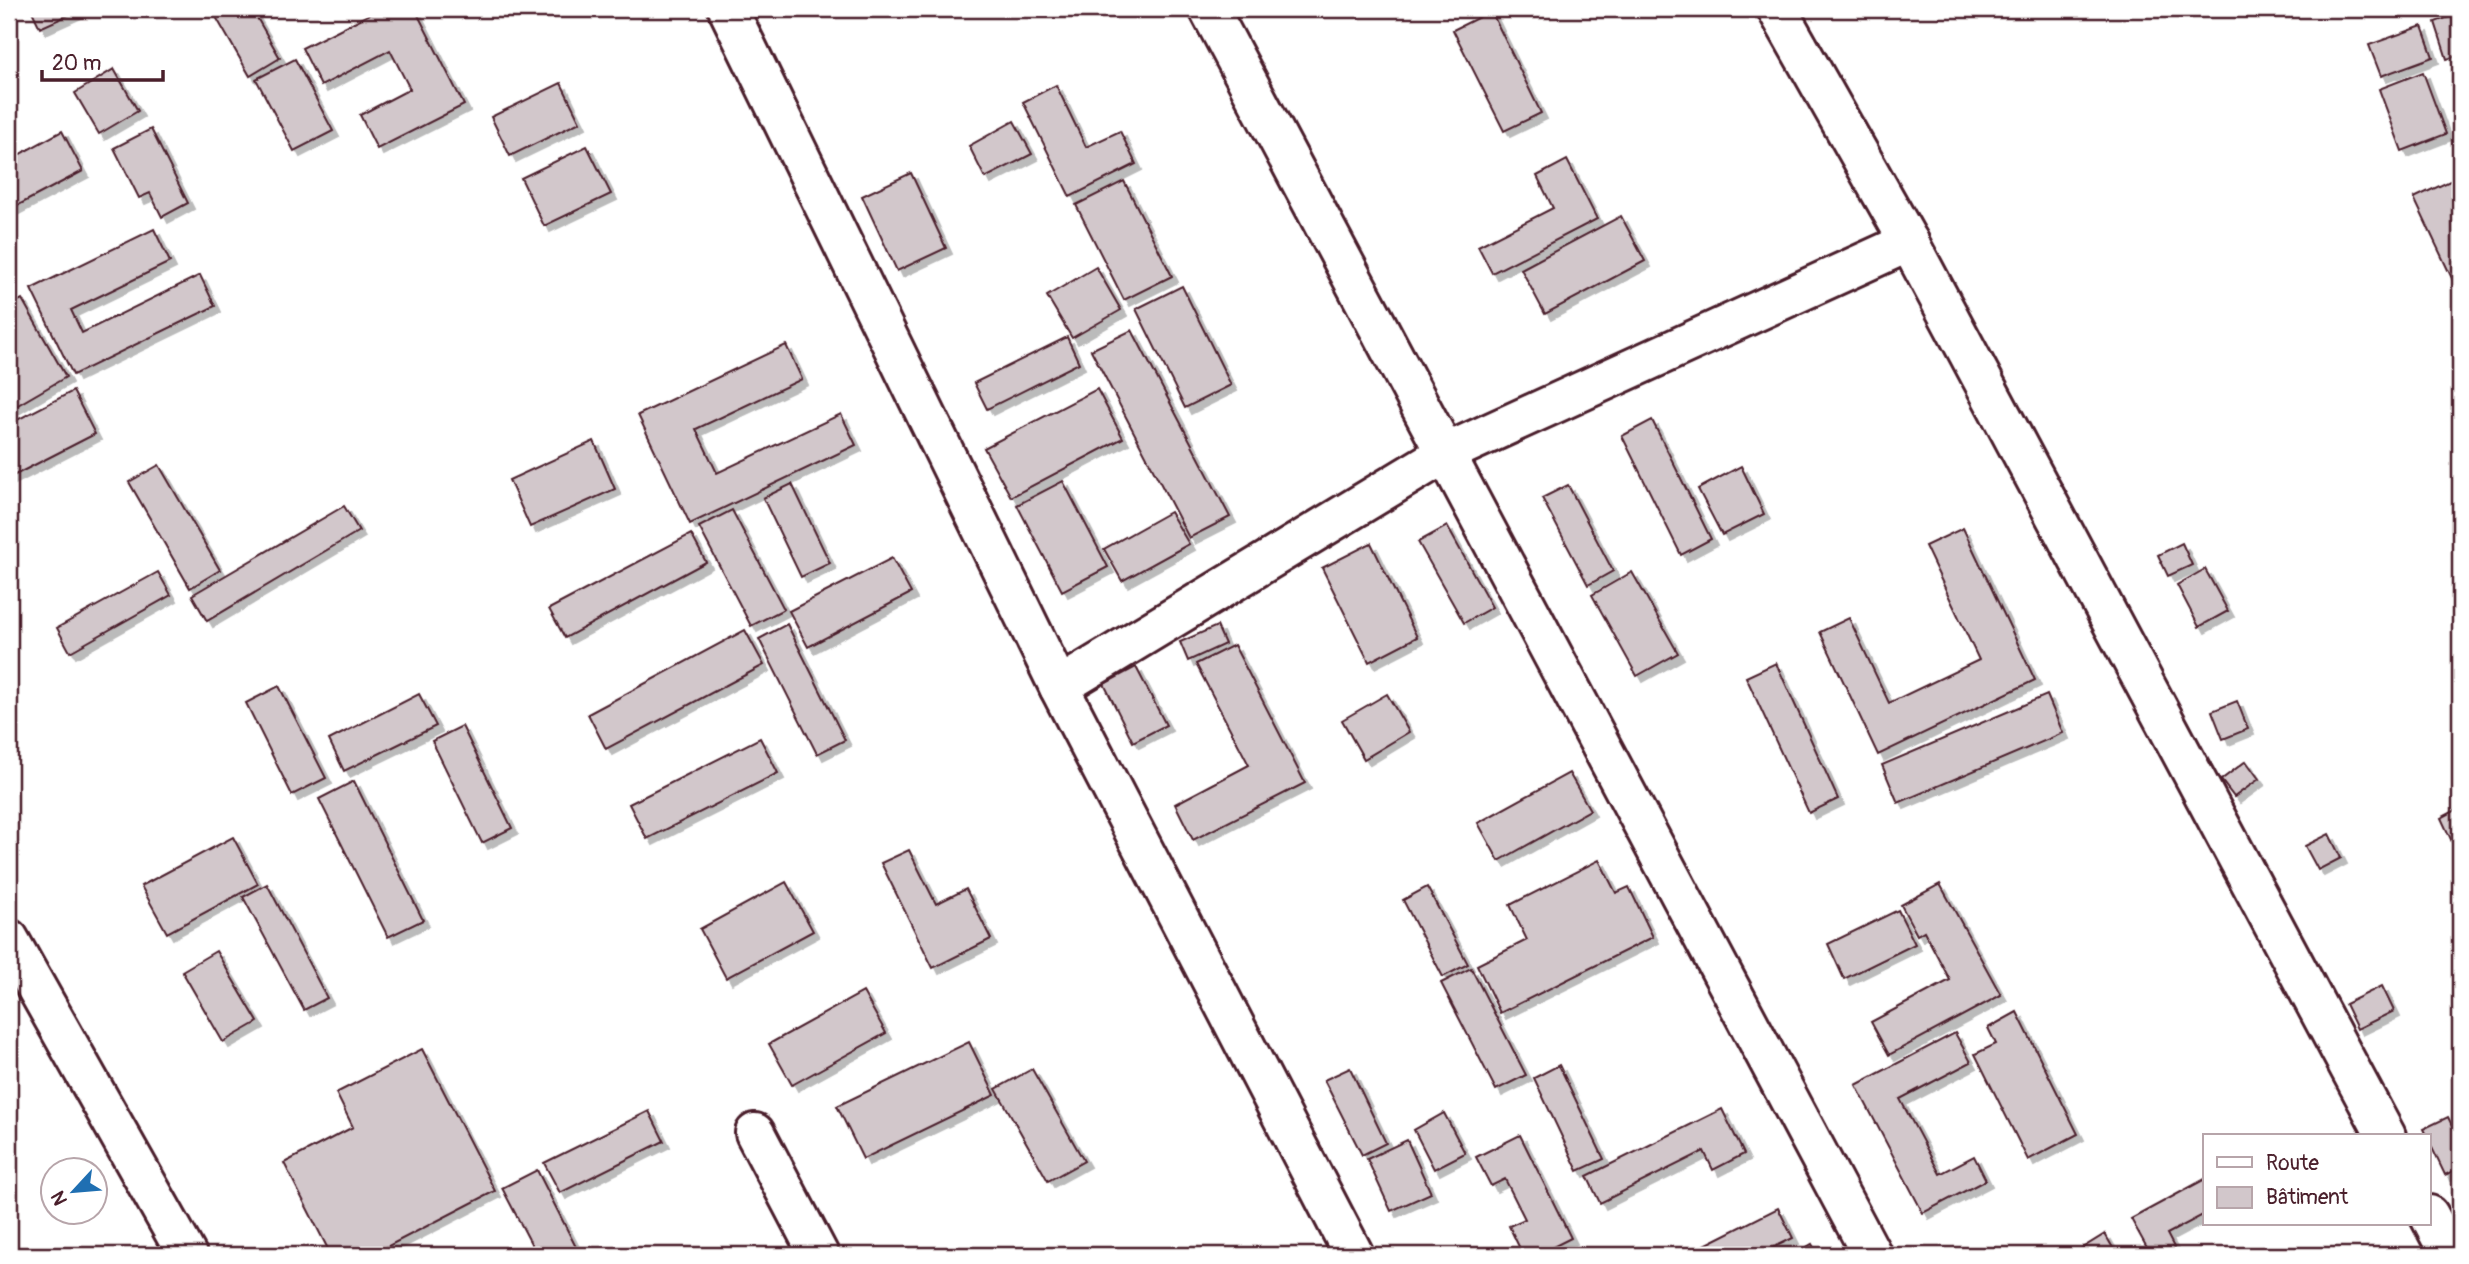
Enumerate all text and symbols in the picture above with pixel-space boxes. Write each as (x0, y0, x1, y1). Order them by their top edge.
scale bar (42, 38, 163, 82)
text: 20 m (52, 50, 101, 77)
legend (2203, 1134, 2430, 1226)
text: Route (2266, 1150, 2319, 1177)
north arrow (38, 1156, 108, 1226)
text: Bâtiment (2266, 1184, 2349, 1211)
text: N (46, 1187, 73, 1209)

